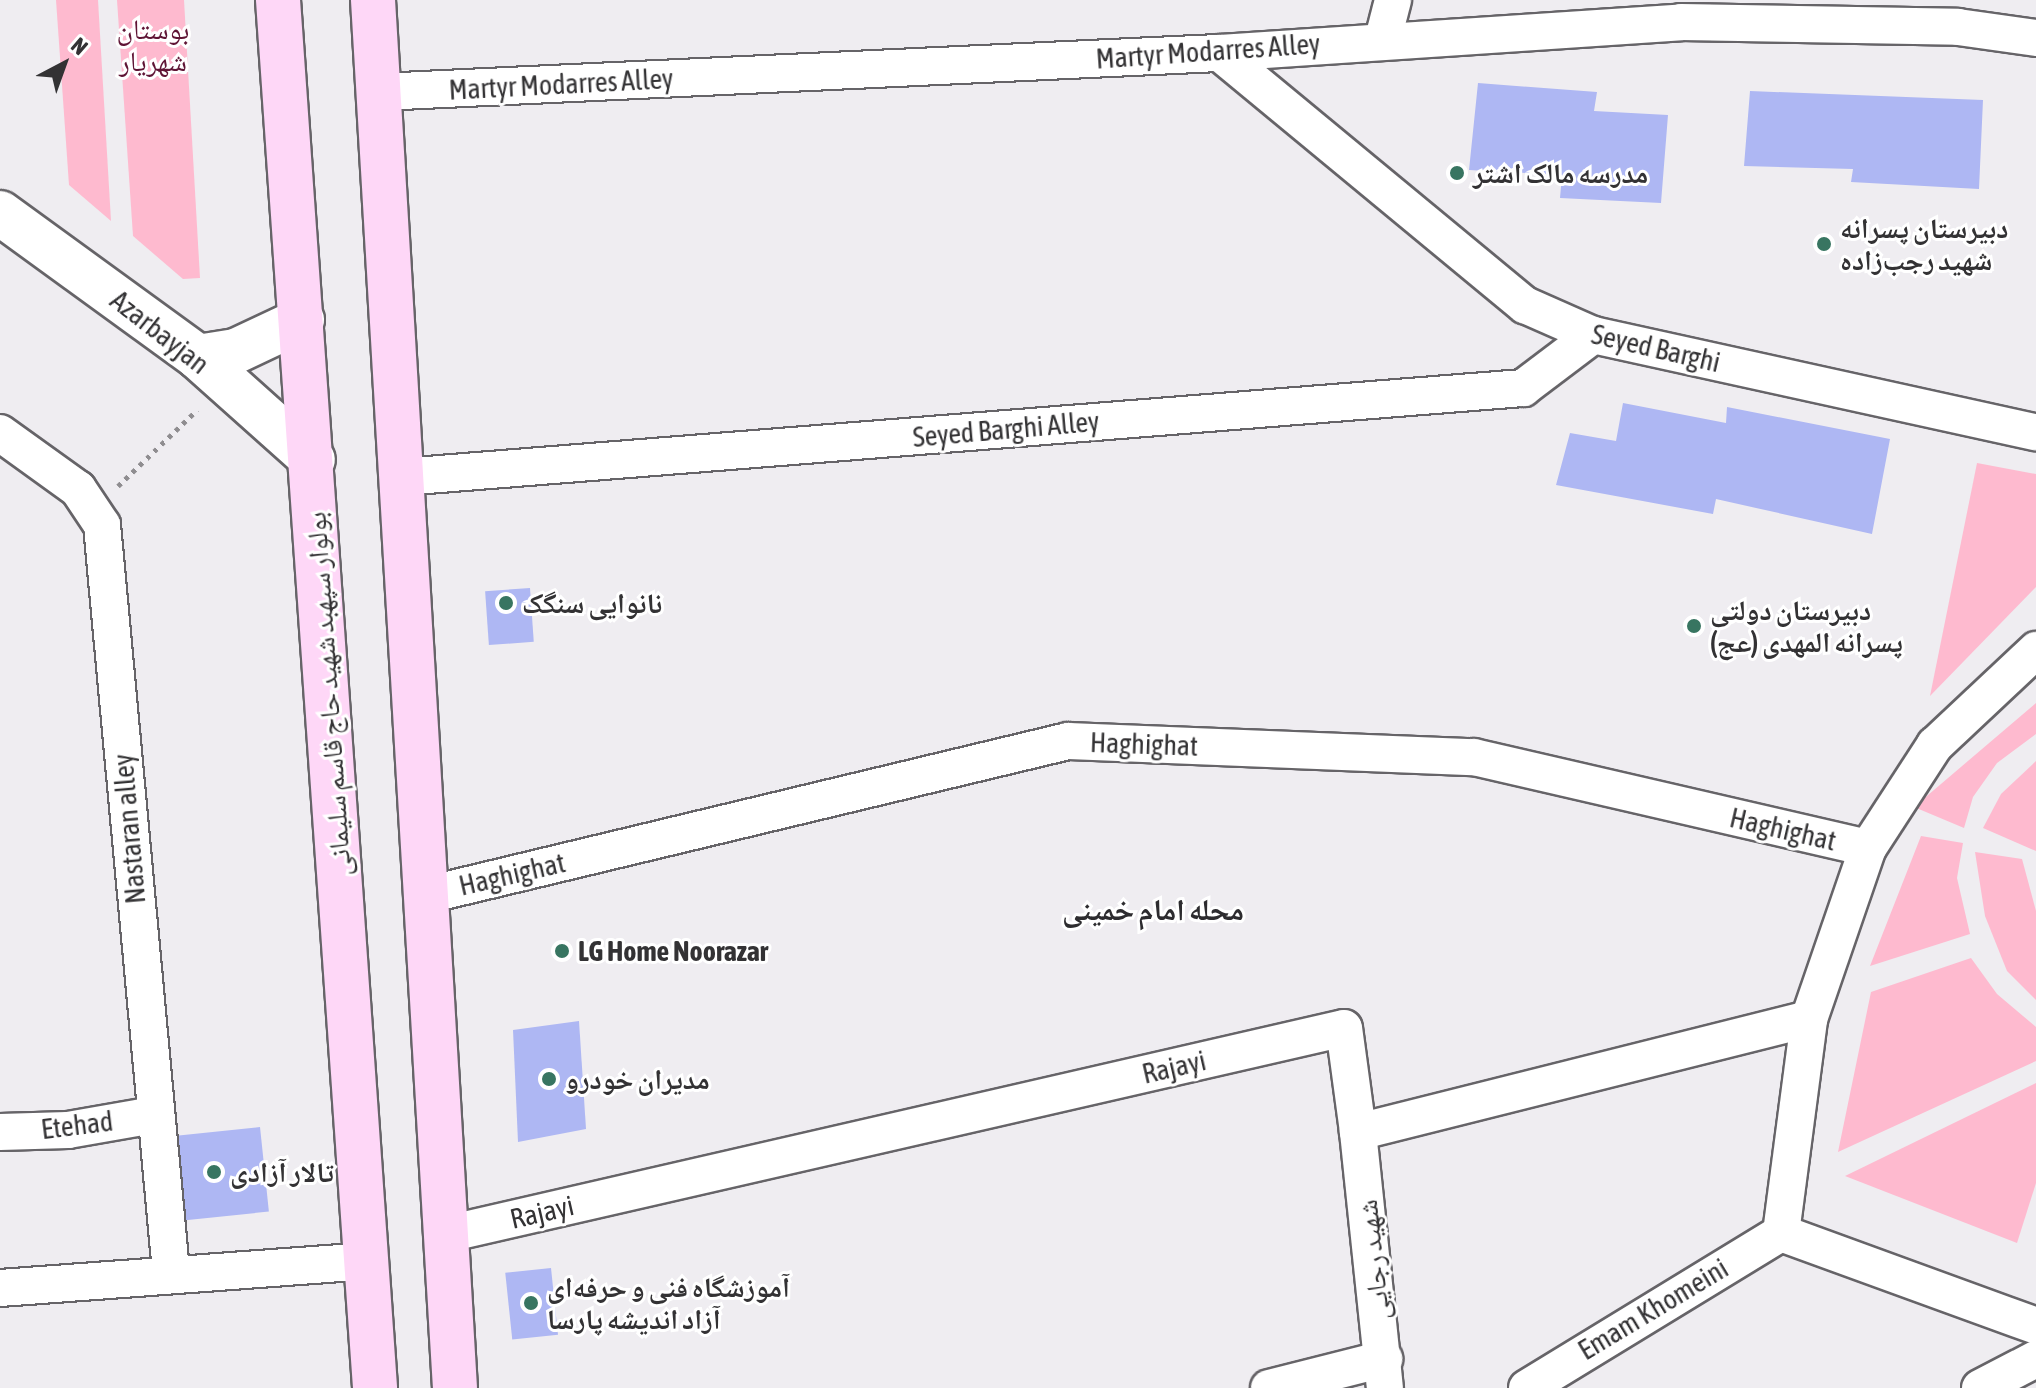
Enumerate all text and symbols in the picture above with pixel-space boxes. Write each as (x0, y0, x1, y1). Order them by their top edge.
park label: بوستان شهریار (117, 12, 189, 78)
north arrow (24, 24, 104, 104)
street label: Martyr Modarres Alley (1095, 26, 1321, 76)
text: N (66, 32, 93, 60)
street label: Martyr Modarres Alley (448, 61, 674, 107)
place label: مدرسه مالک اشتر (1473, 156, 1648, 190)
marker: مدرسه مالک اشتر (1448, 164, 1466, 182)
place label: دبیرستان پسرانه شهید رجب‌زاده (1840, 211, 2008, 277)
marker: دبیرستان پسرانه شهید رجب‌زاده (1815, 235, 1833, 253)
street label: Azarbayjan (104, 283, 216, 381)
street label: Seyed Barghi (1588, 317, 1724, 379)
street label: Seyed Barghi Alley (911, 404, 1101, 454)
street label: بولوار سپهبد شهید حاج قاسم سلیمانی (299, 511, 357, 877)
place label: نانوایی سنگک (522, 586, 662, 620)
place label: دبیرستان دولتی پسرانه المهدی (عج) (1710, 593, 1903, 659)
marker: نانوایی سنگک (497, 594, 515, 612)
marker: دبیرستان دولتی پسرانه المهدی (عج) (1685, 617, 1703, 635)
street label: Haghighat (1089, 725, 1199, 763)
street label: Nastaran alley (106, 753, 152, 905)
street label: Haghighat (1727, 800, 1839, 858)
street label: Haghighat (456, 845, 568, 903)
district label: محله امام خمینی (1062, 891, 1244, 927)
place label: LG Home Noorazar (578, 934, 768, 968)
marker: LG Home Noorazar (553, 942, 571, 960)
street label: Rajayi (1139, 1043, 1209, 1091)
place label: مدیران خودرو (565, 1062, 710, 1096)
marker: مدیران خودرو (540, 1070, 558, 1088)
street label: Etehad (39, 1104, 115, 1146)
place label: تالار آزادی (230, 1155, 334, 1189)
marker: تالار آزادی (205, 1163, 223, 1181)
street label: Rajayi (507, 1188, 577, 1236)
street label: شهید رجایی (1350, 1198, 1396, 1322)
street label: Emam Khomeini (1572, 1251, 1734, 1367)
place label: آموزشگاه فنی و حرفه‌ای آزاد اندیشه پارسا (547, 1270, 790, 1336)
marker: آموزشگاه فنی و حرفه‌ای آزاد اندیشه پارسا (522, 1294, 540, 1312)

